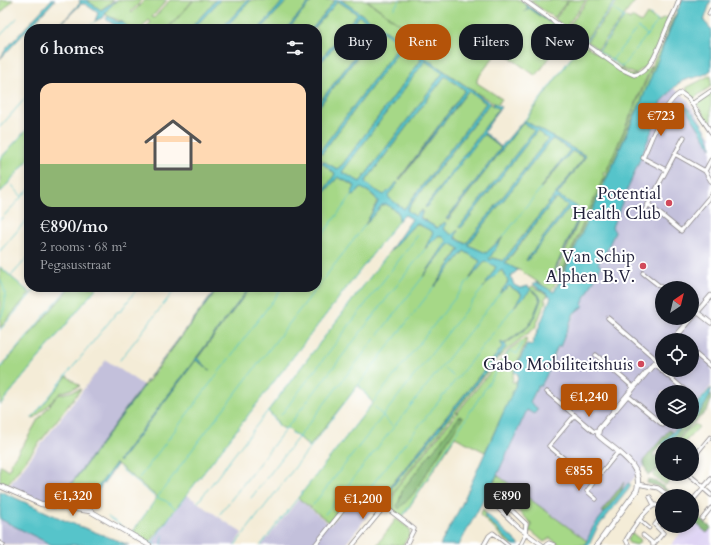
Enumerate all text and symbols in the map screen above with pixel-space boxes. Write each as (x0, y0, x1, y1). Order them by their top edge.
chip: Buy (334, 24, 387, 60)
chip: Rent (395, 24, 451, 60)
chip: Filters (459, 24, 523, 60)
chip: New (531, 24, 589, 60)
text: 6 homes (40, 37, 104, 60)
icon: filters (284, 37, 306, 59)
pin: €723 (637, 103, 685, 137)
text: €723 (647, 107, 675, 125)
icon: home (137, 109, 209, 181)
place label: Potential Health Club (572, 182, 662, 225)
marker: Potential Health Club (664, 198, 674, 208)
text: €890/mo (40, 215, 108, 238)
text: 2 rooms · 68 m² (40, 238, 127, 256)
place label: Van Schip Alphen B.V. (546, 245, 635, 288)
text: Pegasusstraat (40, 256, 111, 274)
marker: Van Schip Alphen B.V. (638, 261, 648, 271)
north arrow (655, 281, 699, 325)
map controls (655, 281, 699, 533)
button: locate (655, 333, 699, 377)
place label: Gabo Mobiliteitshuis (483, 353, 633, 376)
marker: Gabo Mobiliteitshuis (636, 359, 646, 369)
pin: €1,240 (556, 384, 622, 418)
button: layers (655, 385, 699, 429)
text: €1,240 (570, 388, 608, 406)
button: + (655, 437, 699, 481)
pin: €855 (555, 458, 603, 492)
text: €855 (565, 462, 593, 480)
pin: €1,320 (40, 483, 106, 517)
pin: €890 (483, 483, 531, 517)
pin: €1,200 (330, 486, 396, 520)
text: €1,320 (54, 487, 92, 505)
text: €890 (493, 487, 521, 505)
button: − (655, 489, 699, 533)
text: €1,200 (344, 490, 382, 508)

